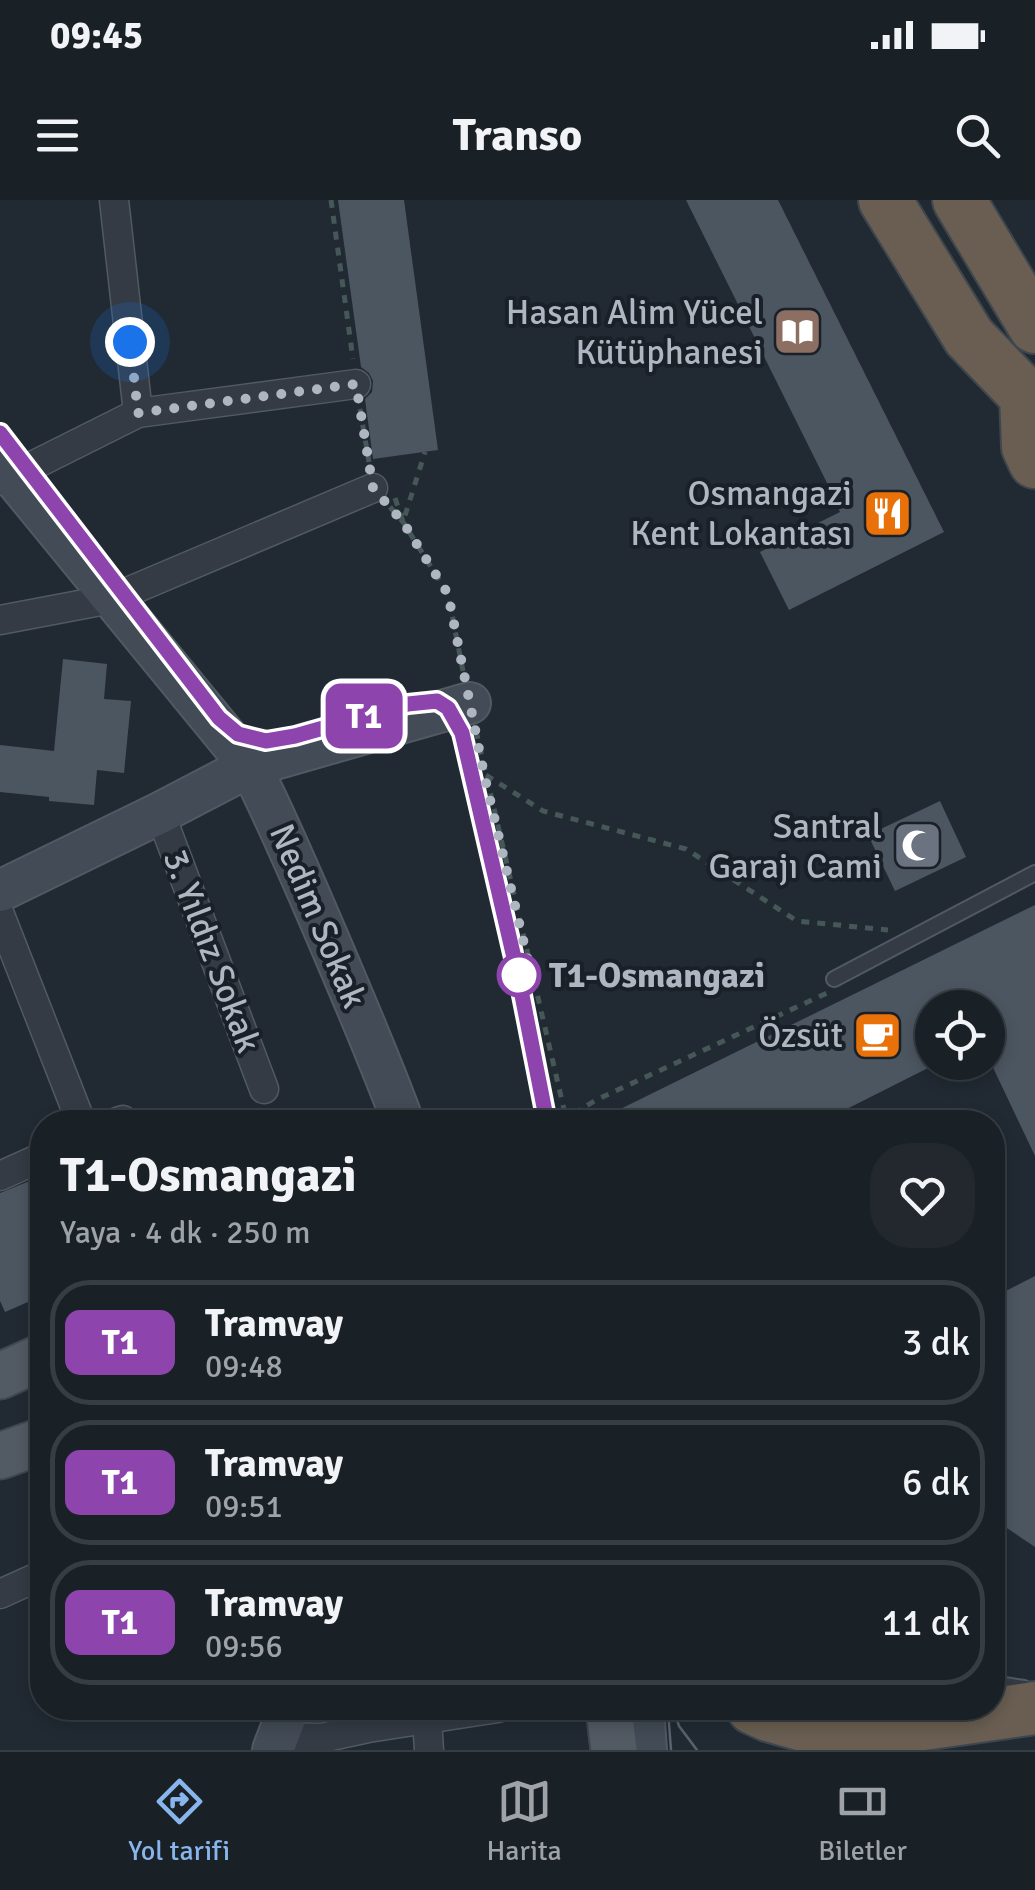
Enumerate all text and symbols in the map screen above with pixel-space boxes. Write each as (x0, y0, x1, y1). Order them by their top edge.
text: 09:45 (50, 12, 143, 59)
icon: menu (30, 108, 85, 163)
text: Transo (453, 108, 582, 163)
icon: search (950, 108, 1005, 163)
place label: Hasan Alim Yücel Kütüphanesi (506, 291, 763, 374)
library icon: Hasan Alim Yücel Kütüphanesi (772, 306, 824, 358)
your location (105, 317, 155, 367)
place label: Osmangazi Kent Lokantası (630, 472, 852, 555)
restaurant icon: Osmangazi Kent Lokantası (861, 487, 913, 539)
line badge: T1 (319, 684, 409, 748)
text: T1 (346, 695, 382, 738)
place label: Santral Garajı Cami (708, 805, 882, 888)
street label: Nedim Sokak (260, 818, 376, 1014)
mosque icon: Santral Garajı Cami (891, 820, 943, 872)
street label: 3. Yıldız Sokak (154, 843, 270, 1059)
marker: T1-Osmangazi (498, 954, 540, 996)
place label: T1-Osmangazi (549, 954, 765, 997)
map controls (915, 990, 1005, 1080)
button: locate (915, 990, 1005, 1080)
cafe icon: Özsüt (852, 1009, 904, 1061)
place label: Özsüt (758, 1014, 843, 1057)
button: heart (870, 1143, 975, 1248)
text: T1-Osmangazi (60, 1146, 357, 1205)
text: Yaya · 4 dk · 250 m (60, 1213, 311, 1252)
text: Tramvay (205, 1300, 343, 1347)
text: 3 dk (902, 1319, 970, 1366)
text: T1 (102, 1321, 138, 1364)
text: 09:48 (205, 1347, 283, 1386)
text: Tramvay (205, 1440, 343, 1487)
text: 6 dk (902, 1459, 970, 1506)
text: T1 (102, 1461, 138, 1504)
text: 09:51 (205, 1487, 283, 1526)
text: Tramvay (205, 1580, 343, 1627)
text: 11 dk (881, 1599, 970, 1646)
text: T1 (102, 1601, 138, 1644)
text: 09:56 (205, 1627, 283, 1666)
tab: Yol tarifi (128, 1774, 230, 1868)
tab: Harita (486, 1774, 562, 1868)
tab: Biletler (818, 1774, 907, 1868)

